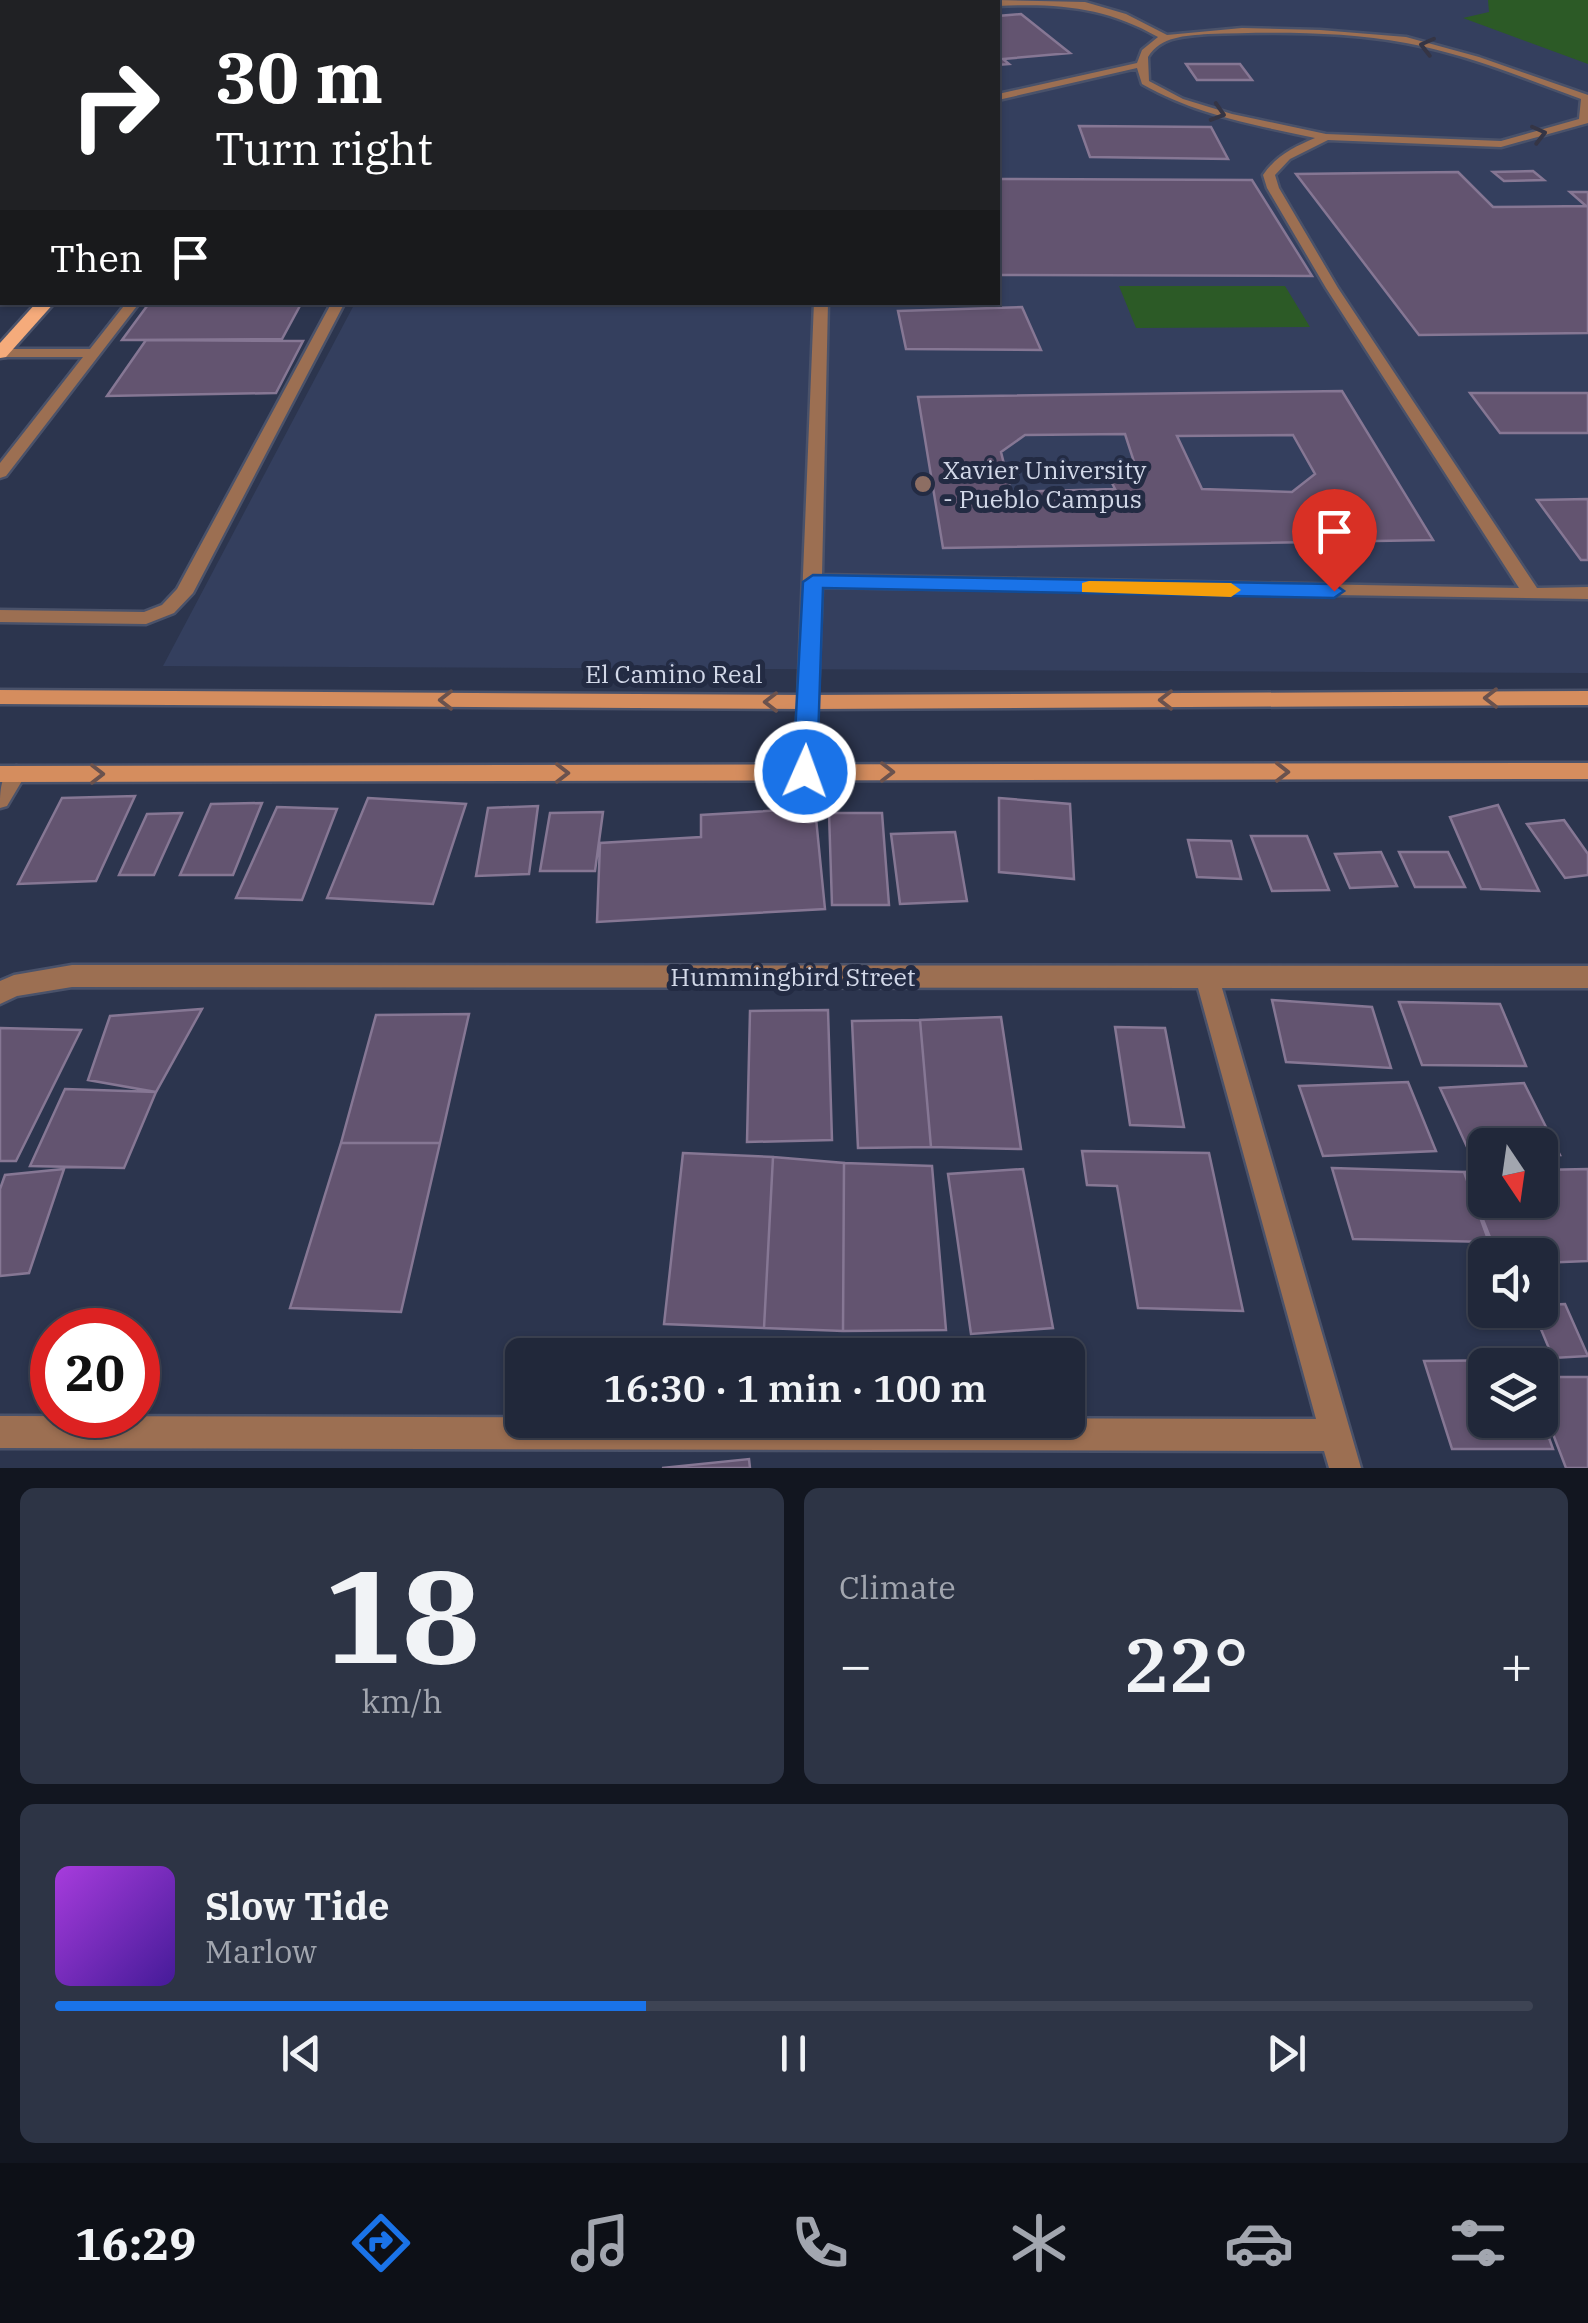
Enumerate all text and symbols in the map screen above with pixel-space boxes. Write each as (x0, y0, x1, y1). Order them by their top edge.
text: 30 m (215, 31, 383, 122)
one-way arrow (1419, 37, 1436, 58)
icon: right (50, 40, 180, 170)
one-way arrow (1209, 101, 1226, 122)
text: Turn right (215, 119, 433, 177)
one-way arrow (1530, 125, 1547, 146)
icon: arrive (163, 230, 218, 285)
text: Then (50, 233, 143, 282)
place label: Xavier University - Pueblo Campus (943, 453, 1147, 515)
marker: Xavier University - Pueblo Campus (912, 473, 934, 495)
pin (1292, 489, 1377, 592)
icon: arrive (1307, 504, 1362, 559)
street label: El Camino Real (585, 657, 763, 690)
one-way arrow (1482, 687, 1498, 709)
one-way arrow (437, 689, 452, 711)
one-way arrow (1157, 689, 1172, 711)
one-way arrow (762, 691, 778, 713)
position arrow (753, 720, 857, 824)
one-way arrow (1276, 761, 1291, 783)
one-way arrow (556, 762, 571, 784)
one-way arrow (880, 762, 896, 783)
one-way arrow (90, 763, 106, 785)
street label: Hummingbird Street (670, 960, 916, 993)
north arrow (1468, 1128, 1558, 1218)
map controls (1468, 1128, 1558, 1438)
button: sound (1468, 1238, 1558, 1328)
speed limit sign: 20 (30, 1308, 160, 1438)
button: layers (1468, 1348, 1558, 1438)
text: 16:30 · 1 min · 100 m (603, 1363, 987, 1412)
text: 18 (324, 1530, 480, 1699)
text: Climate (839, 1566, 956, 1608)
text: 22° (1123, 1615, 1249, 1713)
text: − (839, 1629, 872, 1700)
text: + (1500, 1629, 1533, 1700)
text: km/h (362, 1680, 442, 1722)
text: Slow Tide (205, 1881, 390, 1930)
text: Marlow (205, 1930, 317, 1972)
icon: previous (274, 2026, 329, 2081)
icon: pause (766, 2026, 821, 2081)
icon: next (1259, 2026, 1314, 2081)
icon: directions (346, 2208, 416, 2278)
icon: music (565, 2208, 635, 2278)
icon: phone (785, 2208, 855, 2278)
icon: climate (1004, 2208, 1074, 2278)
icon: car (1224, 2208, 1294, 2278)
icon: filters (1443, 2208, 1513, 2278)
text: 16:29 (75, 2214, 196, 2272)

